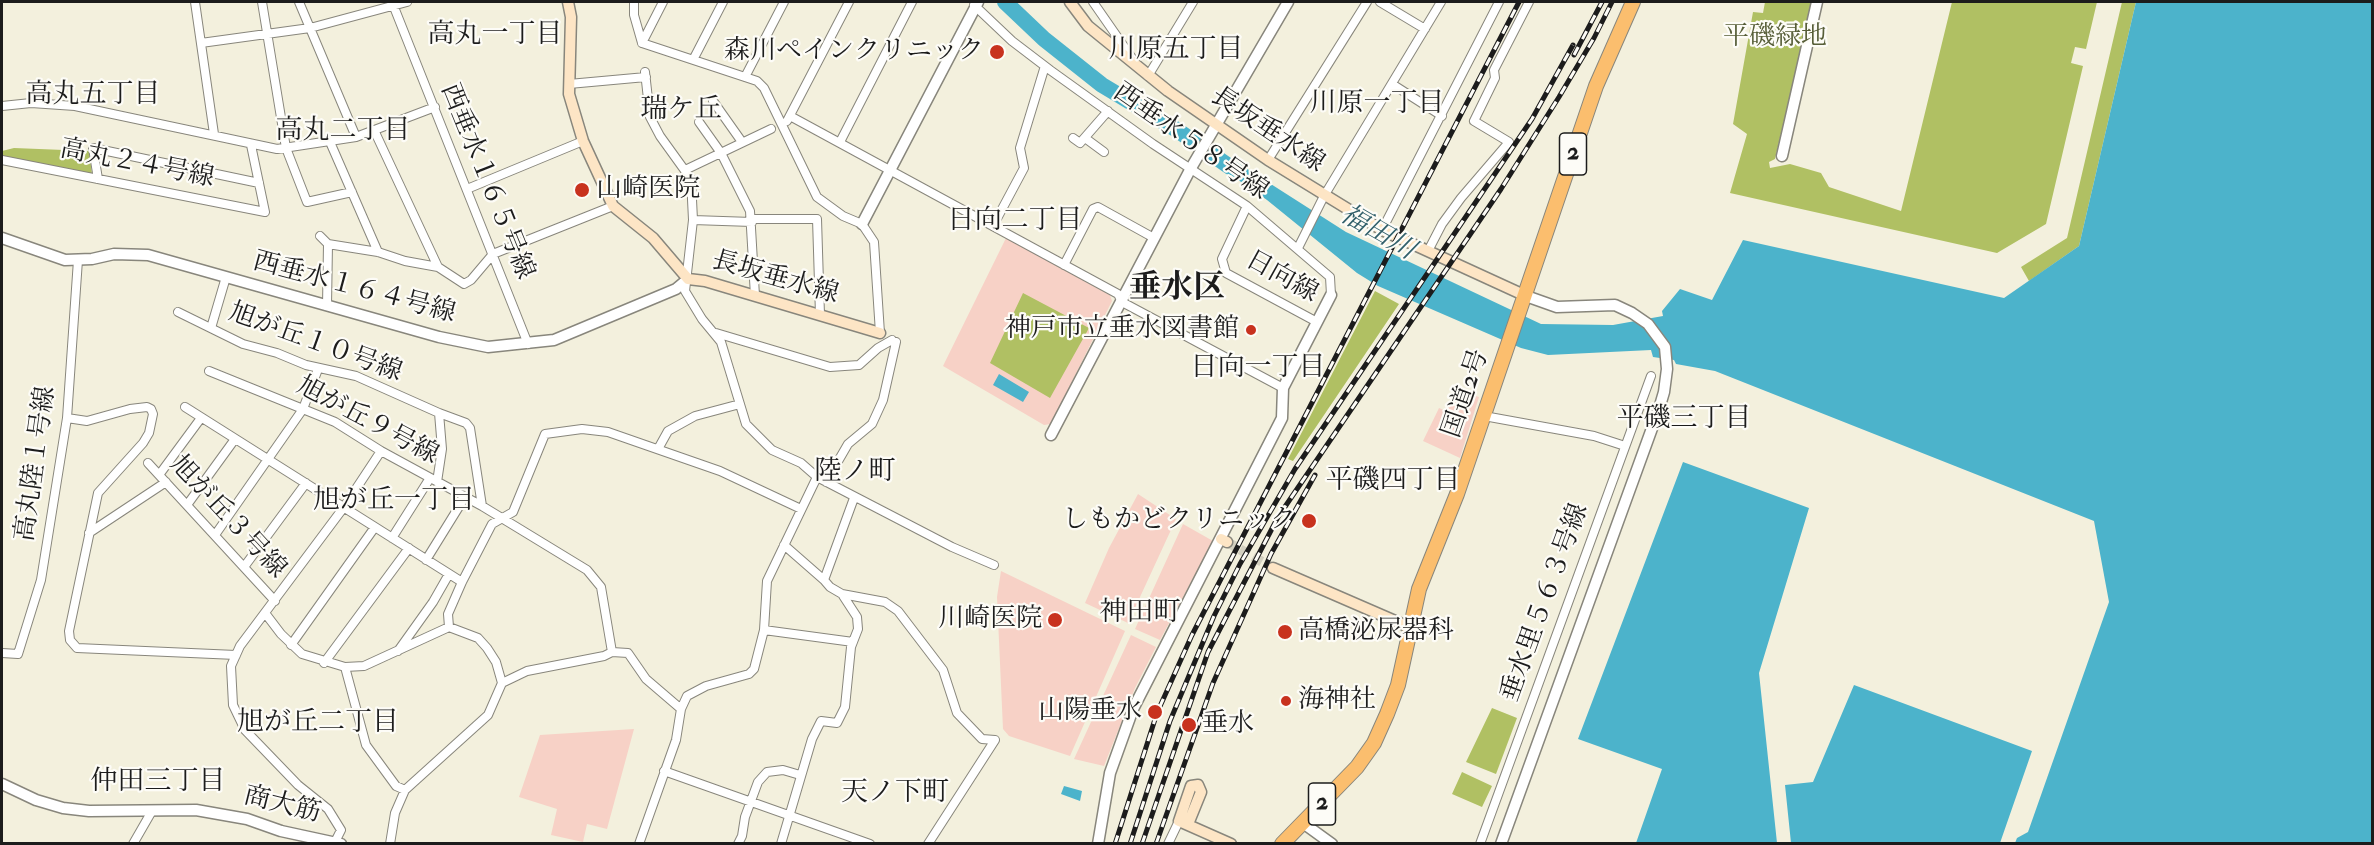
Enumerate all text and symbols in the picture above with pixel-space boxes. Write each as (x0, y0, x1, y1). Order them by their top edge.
district label: 高丸一丁目 (428, 20, 562, 52)
park label: 平磯緑地 (1723, 22, 1827, 54)
district label: 川原五丁目 (1109, 35, 1243, 67)
place label: 森川ペインクリニック (724, 36, 984, 68)
marker: 森川ペインクリニック (988, 43, 1006, 61)
street label: 西垂水５８号線 (1107, 78, 1273, 208)
district label: 高丸五丁目 (26, 80, 160, 112)
street label: 西垂水１６５号線 (433, 80, 539, 284)
street label: 長坂垂水線 (1204, 82, 1330, 180)
district label: 川原一丁目 (1310, 89, 1444, 121)
district label: 瑞ケ丘 (641, 95, 721, 127)
district label: 高丸二丁目 (276, 116, 410, 148)
road number: 2 (1560, 133, 1586, 175)
street label: 高丸２４号線 (57, 135, 217, 195)
place label: 山崎医院 (596, 174, 700, 206)
marker: 山崎医院 (573, 181, 591, 199)
water label: 福田川 (1334, 200, 1420, 268)
district label: 日向二丁目 (948, 206, 1082, 238)
street label: 日向線 (1239, 245, 1323, 311)
street label: 長坂垂水線 (708, 246, 842, 312)
street label: 西垂水１６４号線 (250, 247, 458, 331)
district label: 垂水区 (1129, 271, 1225, 309)
street label: 旭が丘１０号線 (224, 298, 406, 390)
place label: 神戸市立垂水図書館 (1005, 314, 1239, 346)
marker: 神戸市立垂水図書館 (1244, 323, 1258, 337)
street label: 国道2号 (1437, 346, 1497, 442)
district label: 日向一丁目 (1191, 353, 1325, 385)
street label: 旭が丘９号線 (291, 372, 443, 472)
street label: 高丸陸１号線 (11, 385, 63, 543)
district label: 平磯三丁目 (1617, 404, 1751, 436)
street label: 旭が丘３号線 (162, 450, 292, 586)
district label: 陸ノ町 (815, 457, 895, 489)
district label: 平磯四丁目 (1326, 466, 1460, 498)
district label: 旭が丘一丁目 (313, 486, 475, 518)
street label: 垂水里５６３号線 (1496, 500, 1596, 706)
place label: しもかどクリニック (1062, 505, 1296, 537)
marker: しもかどクリニック (1300, 512, 1318, 530)
district label: 神田町 (1100, 598, 1180, 630)
place label: 川崎医院 (938, 604, 1042, 636)
marker: 川崎医院 (1046, 611, 1064, 629)
place label: 高橋泌尿器科 (1298, 616, 1454, 648)
marker: 高橋泌尿器科 (1276, 623, 1294, 641)
place label: 海神社 (1298, 685, 1376, 717)
marker: 海神社 (1279, 694, 1293, 708)
place label: 山陽垂水 (1038, 696, 1142, 728)
marker: 山陽垂水 (1146, 703, 1164, 721)
district label: 旭が丘二丁目 (237, 708, 399, 740)
place label: 垂水 (1202, 709, 1254, 741)
marker: 垂水 (1180, 716, 1198, 734)
district label: 仲田三丁目 (91, 767, 225, 799)
district label: 天ノ下町 (841, 778, 949, 810)
street label: 商大筋 (240, 781, 324, 831)
road number: 2 (1308, 783, 1336, 825)

